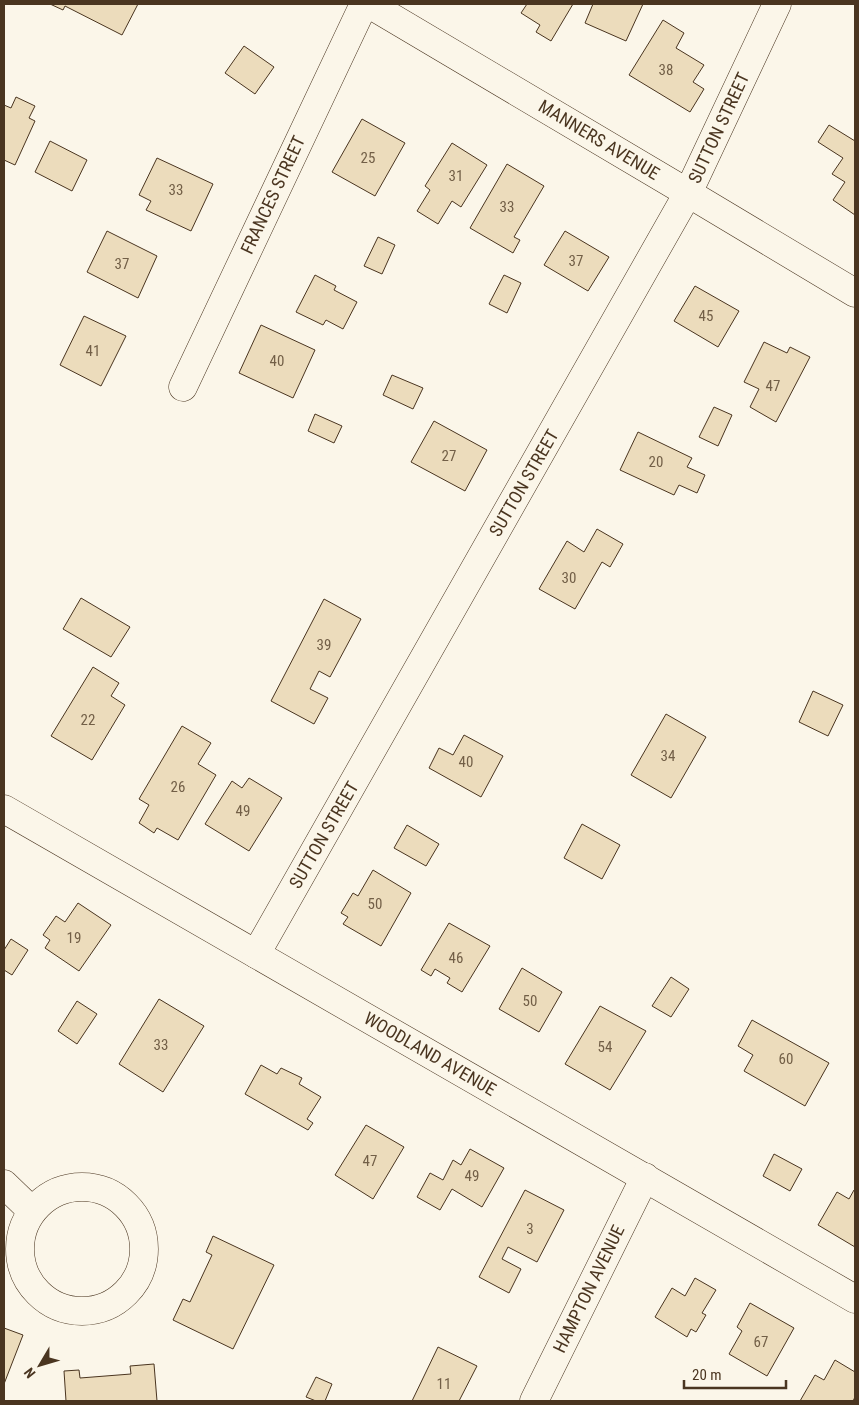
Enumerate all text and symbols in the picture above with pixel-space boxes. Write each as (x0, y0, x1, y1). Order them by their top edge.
house number: 38 (659, 61, 673, 79)
street label: SUTTON STREET (684, 69, 753, 187)
street label: MANNERS AVENUE (535, 95, 664, 184)
street label: FRANCES STREET (236, 132, 309, 257)
house number: 25 (361, 149, 375, 167)
house number: 31 (449, 167, 463, 185)
house number: 33 (169, 181, 183, 199)
house number: 33 (500, 198, 514, 216)
house number: 37 (569, 252, 583, 270)
house number: 37 (115, 255, 129, 273)
house number: 45 (699, 307, 713, 325)
house number: 41 (86, 342, 100, 360)
house number: 40 (270, 352, 284, 370)
house number: 47 (766, 377, 780, 395)
street label: SUTTON STREET (485, 426, 563, 540)
house number: 27 (442, 447, 456, 465)
house number: 20 (649, 453, 663, 471)
house number: 30 (562, 569, 576, 587)
house number: 39 (317, 636, 331, 654)
house number: 22 (81, 711, 95, 729)
house number: 34 (661, 747, 675, 765)
house number: 40 (459, 753, 473, 771)
house number: 26 (171, 778, 185, 796)
street label: SUTTON STREET (285, 778, 363, 892)
house number: 49 (236, 802, 250, 820)
house number: 50 (368, 895, 382, 913)
house number: 19 (67, 929, 81, 947)
house number: 46 (449, 949, 463, 967)
house number: 50 (523, 992, 537, 1010)
street label: WOODLAND AVENUE (360, 1007, 500, 1100)
house number: 33 (154, 1036, 168, 1054)
house number: 54 (598, 1038, 612, 1056)
house number: 60 (779, 1050, 793, 1068)
house number: 47 (363, 1152, 377, 1170)
house number: 49 (465, 1167, 479, 1185)
house number: 3 (526, 1220, 534, 1238)
street label: HAMPTON AVENUE (549, 1222, 629, 1356)
house number: 67 (754, 1333, 768, 1351)
north arrow (15, 1340, 65, 1390)
scale bar (684, 1358, 786, 1390)
text: N (21, 1365, 39, 1381)
text: 20 m (692, 1366, 722, 1384)
house number: 11 (437, 1375, 451, 1393)

